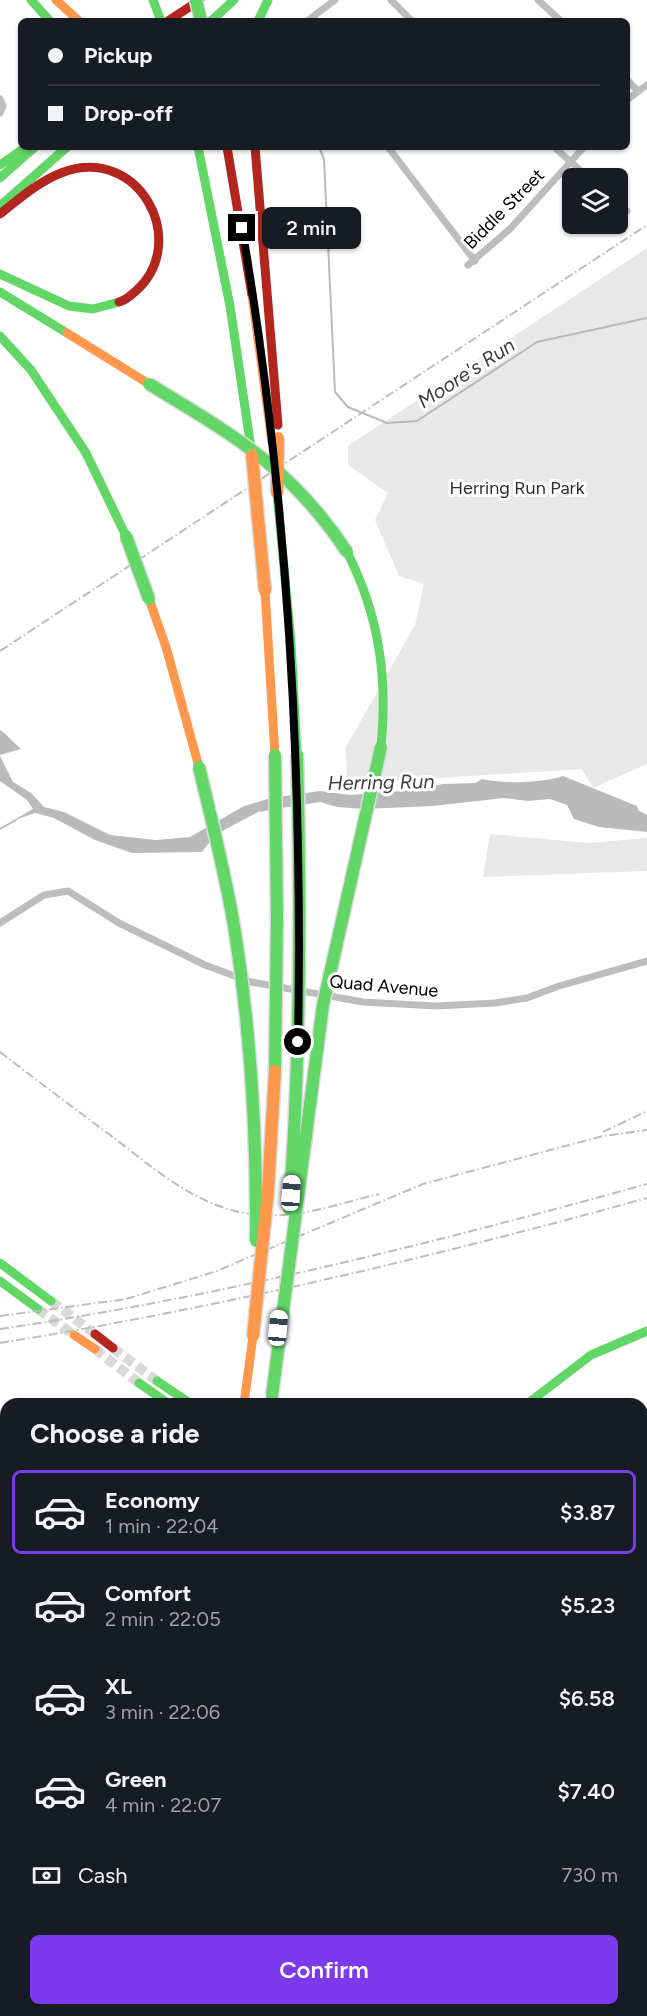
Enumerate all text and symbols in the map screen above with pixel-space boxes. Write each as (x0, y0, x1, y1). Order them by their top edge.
text: Pickup (84, 42, 153, 69)
text: Drop-off (84, 100, 173, 127)
street label: Biddle Street (459, 164, 549, 254)
map controls (562, 168, 628, 234)
button: layers (562, 168, 628, 234)
callout: 2 min (263, 207, 362, 249)
route end (228, 214, 255, 241)
text: 2 min (287, 216, 336, 240)
water label: Moore's Run (413, 333, 519, 413)
park label: Herring Run Park (450, 477, 585, 499)
water label: Herring Run (327, 769, 435, 795)
street label: Quad Avenue (329, 970, 439, 1002)
route start (284, 1028, 311, 1055)
car (281, 1174, 301, 1212)
car (267, 1309, 289, 1347)
text: Choose a ride (30, 1417, 199, 1450)
icon: car (33, 1485, 87, 1539)
text: Economy (105, 1487, 200, 1514)
text: $3.87 (560, 1499, 615, 1526)
text: 1 min · 22:04 (105, 1514, 219, 1538)
icon: car (33, 1578, 87, 1632)
text: Comfort (105, 1580, 191, 1607)
text: $5.23 (560, 1592, 615, 1619)
text: 2 min · 22:05 (105, 1607, 221, 1631)
icon: car (33, 1671, 87, 1725)
text: XL (105, 1673, 132, 1700)
text: $6.58 (559, 1685, 615, 1712)
text: 3 min · 22:06 (105, 1700, 220, 1724)
icon: car (33, 1764, 87, 1818)
text: Green (105, 1766, 167, 1793)
text: $7.40 (558, 1778, 615, 1805)
text: 4 min · 22:07 (105, 1793, 221, 1817)
icon: cash (30, 1859, 63, 1892)
text: Cash (78, 1862, 128, 1889)
text: 730 m (562, 1863, 618, 1887)
button: Confirm (30, 1935, 618, 2004)

